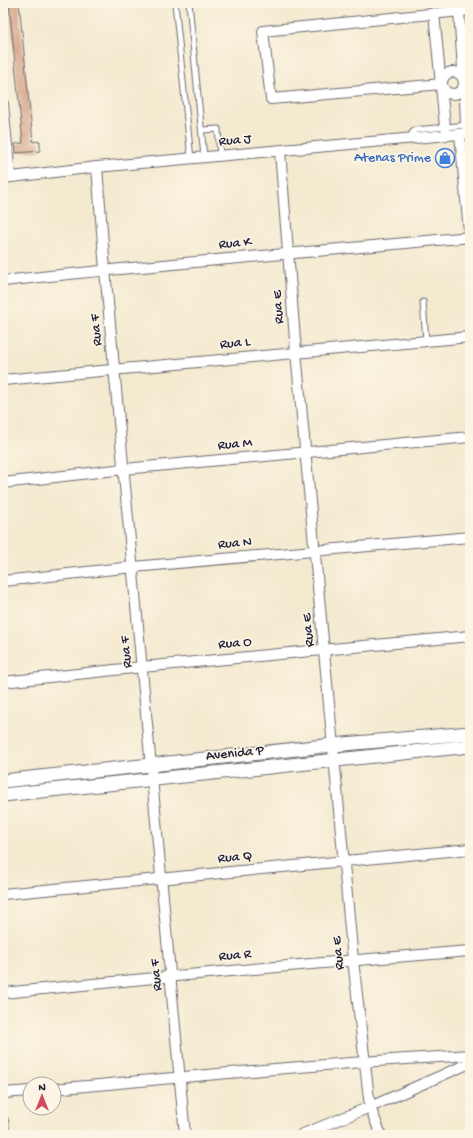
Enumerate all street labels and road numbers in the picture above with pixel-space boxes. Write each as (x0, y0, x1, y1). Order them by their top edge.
street label: Rua J (218, 131, 252, 151)
street label: Rua K (218, 234, 253, 254)
street label: Rua E (269, 288, 289, 324)
street label: Rua F (87, 312, 107, 347)
street label: Rua L (219, 334, 252, 354)
street label: Rua M (217, 435, 253, 455)
street label: Rua N (217, 534, 253, 554)
street label: Rua E (299, 611, 319, 648)
street label: Rua F (117, 634, 137, 669)
street label: Rua O (218, 634, 253, 654)
street label: Avenida P (205, 742, 265, 766)
street label: Rua Q (217, 848, 253, 868)
street label: Rua E (329, 934, 349, 971)
street label: Rua R (218, 946, 253, 966)
street label: Rua F (147, 957, 167, 992)

